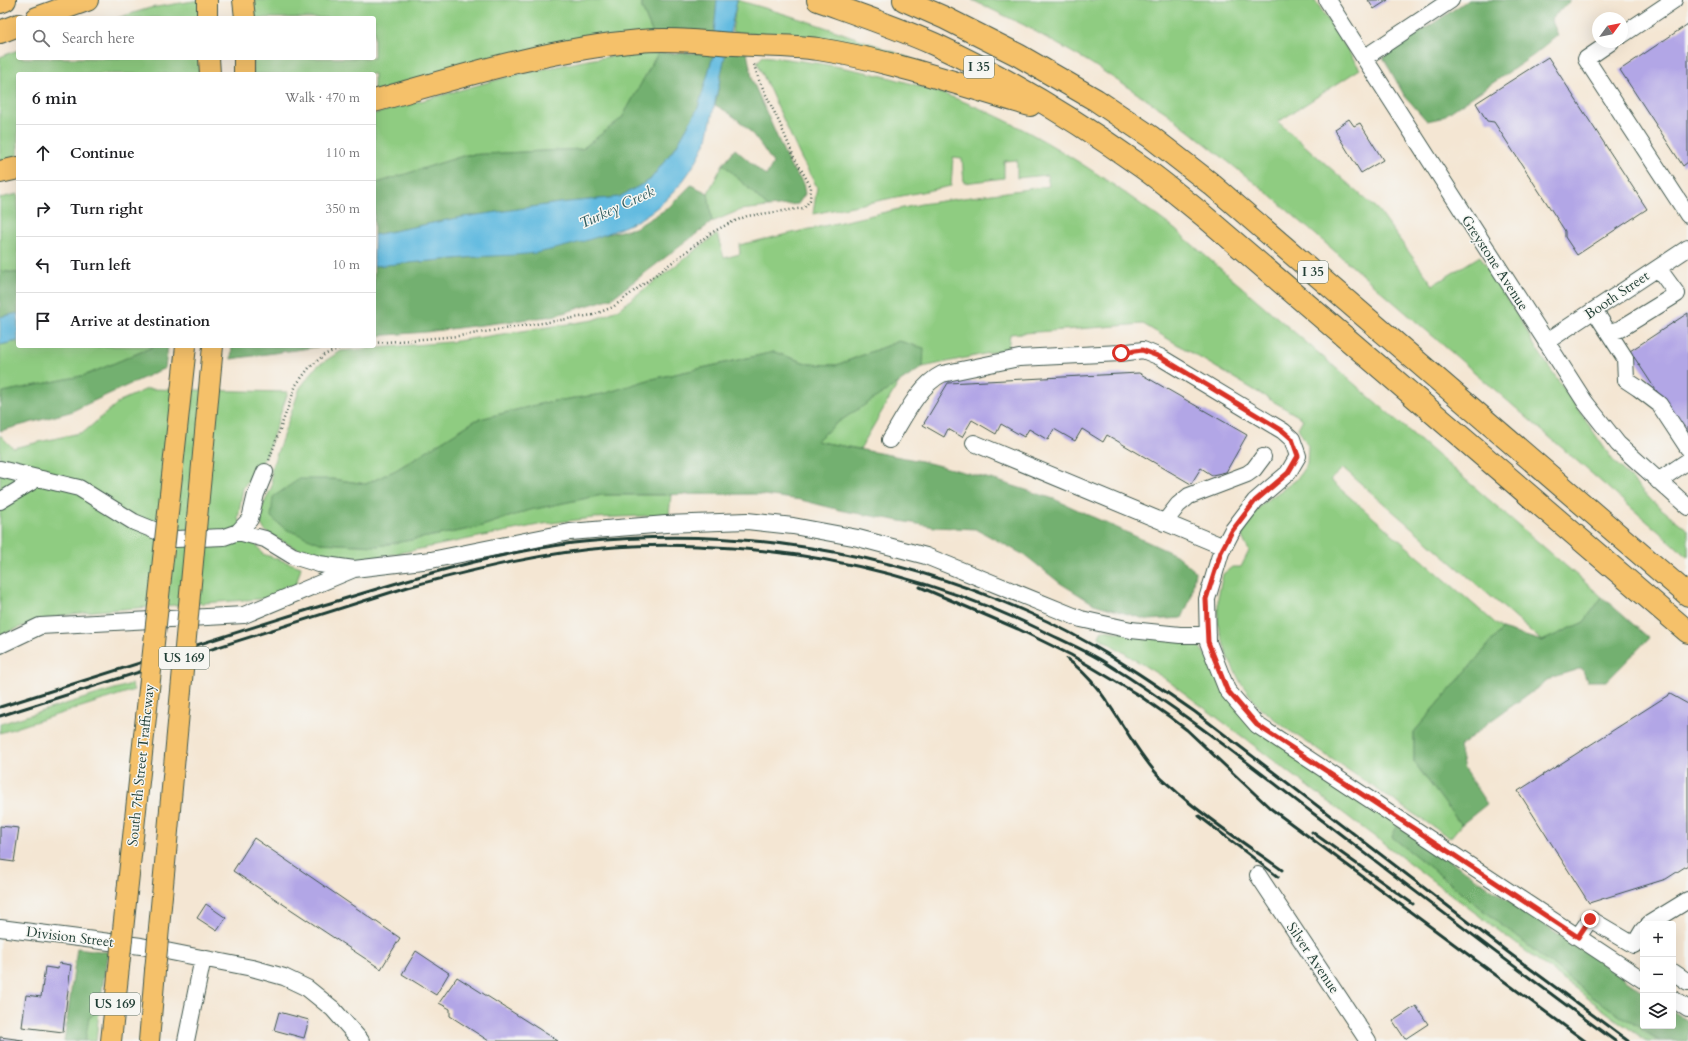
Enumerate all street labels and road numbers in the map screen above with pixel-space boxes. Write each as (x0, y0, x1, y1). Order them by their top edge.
road number: I 35 (964, 56, 994, 78)
street label: Greystone Avenue (1457, 212, 1533, 314)
road number: I 35 (1298, 261, 1328, 283)
street label: Booth Street (1581, 266, 1654, 324)
road number: US 169 (159, 647, 209, 669)
street label: South 7th Street Trafficway (123, 682, 159, 847)
street label: Silver Avenue (1282, 919, 1344, 997)
street label: Division Street (25, 922, 115, 952)
road number: US 169 (90, 993, 140, 1015)

